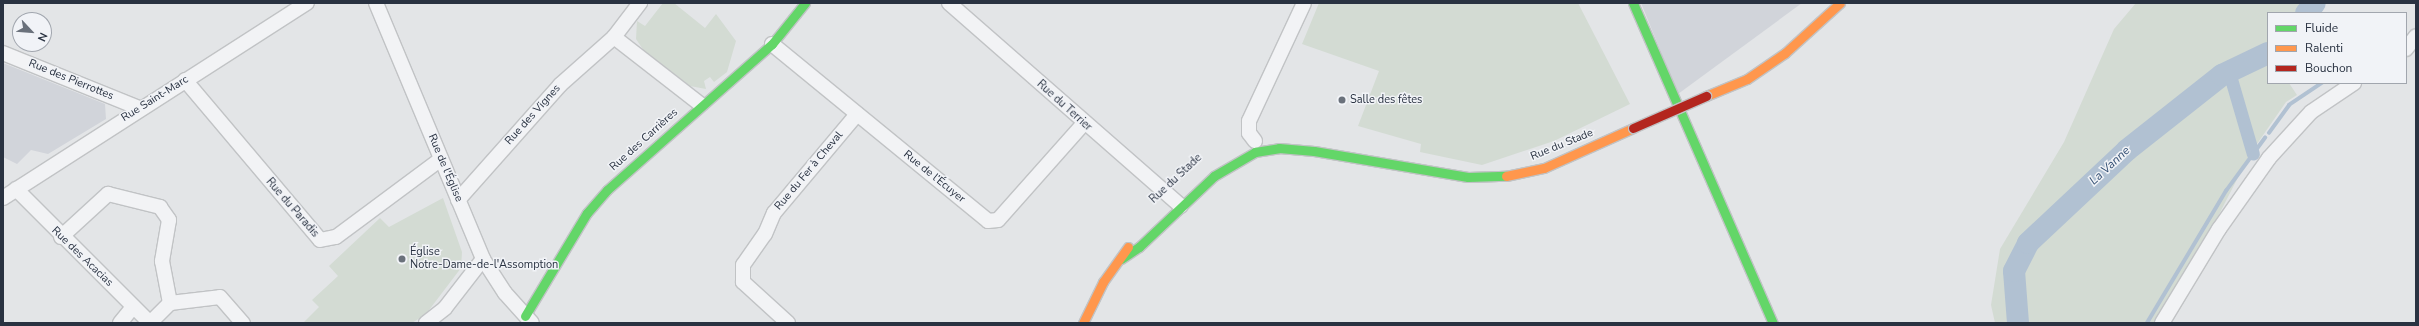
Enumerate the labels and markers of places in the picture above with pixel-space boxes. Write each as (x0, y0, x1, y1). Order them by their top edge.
place label: Salle des fêtes (1350, 93, 1422, 107)
marker: Salle des fêtes (1337, 95, 1347, 105)
place label: Église Notre-Dame-de-l'Assomption (410, 246, 558, 272)
marker: Église Notre-Dame-de-l'Assomption (397, 254, 407, 264)

